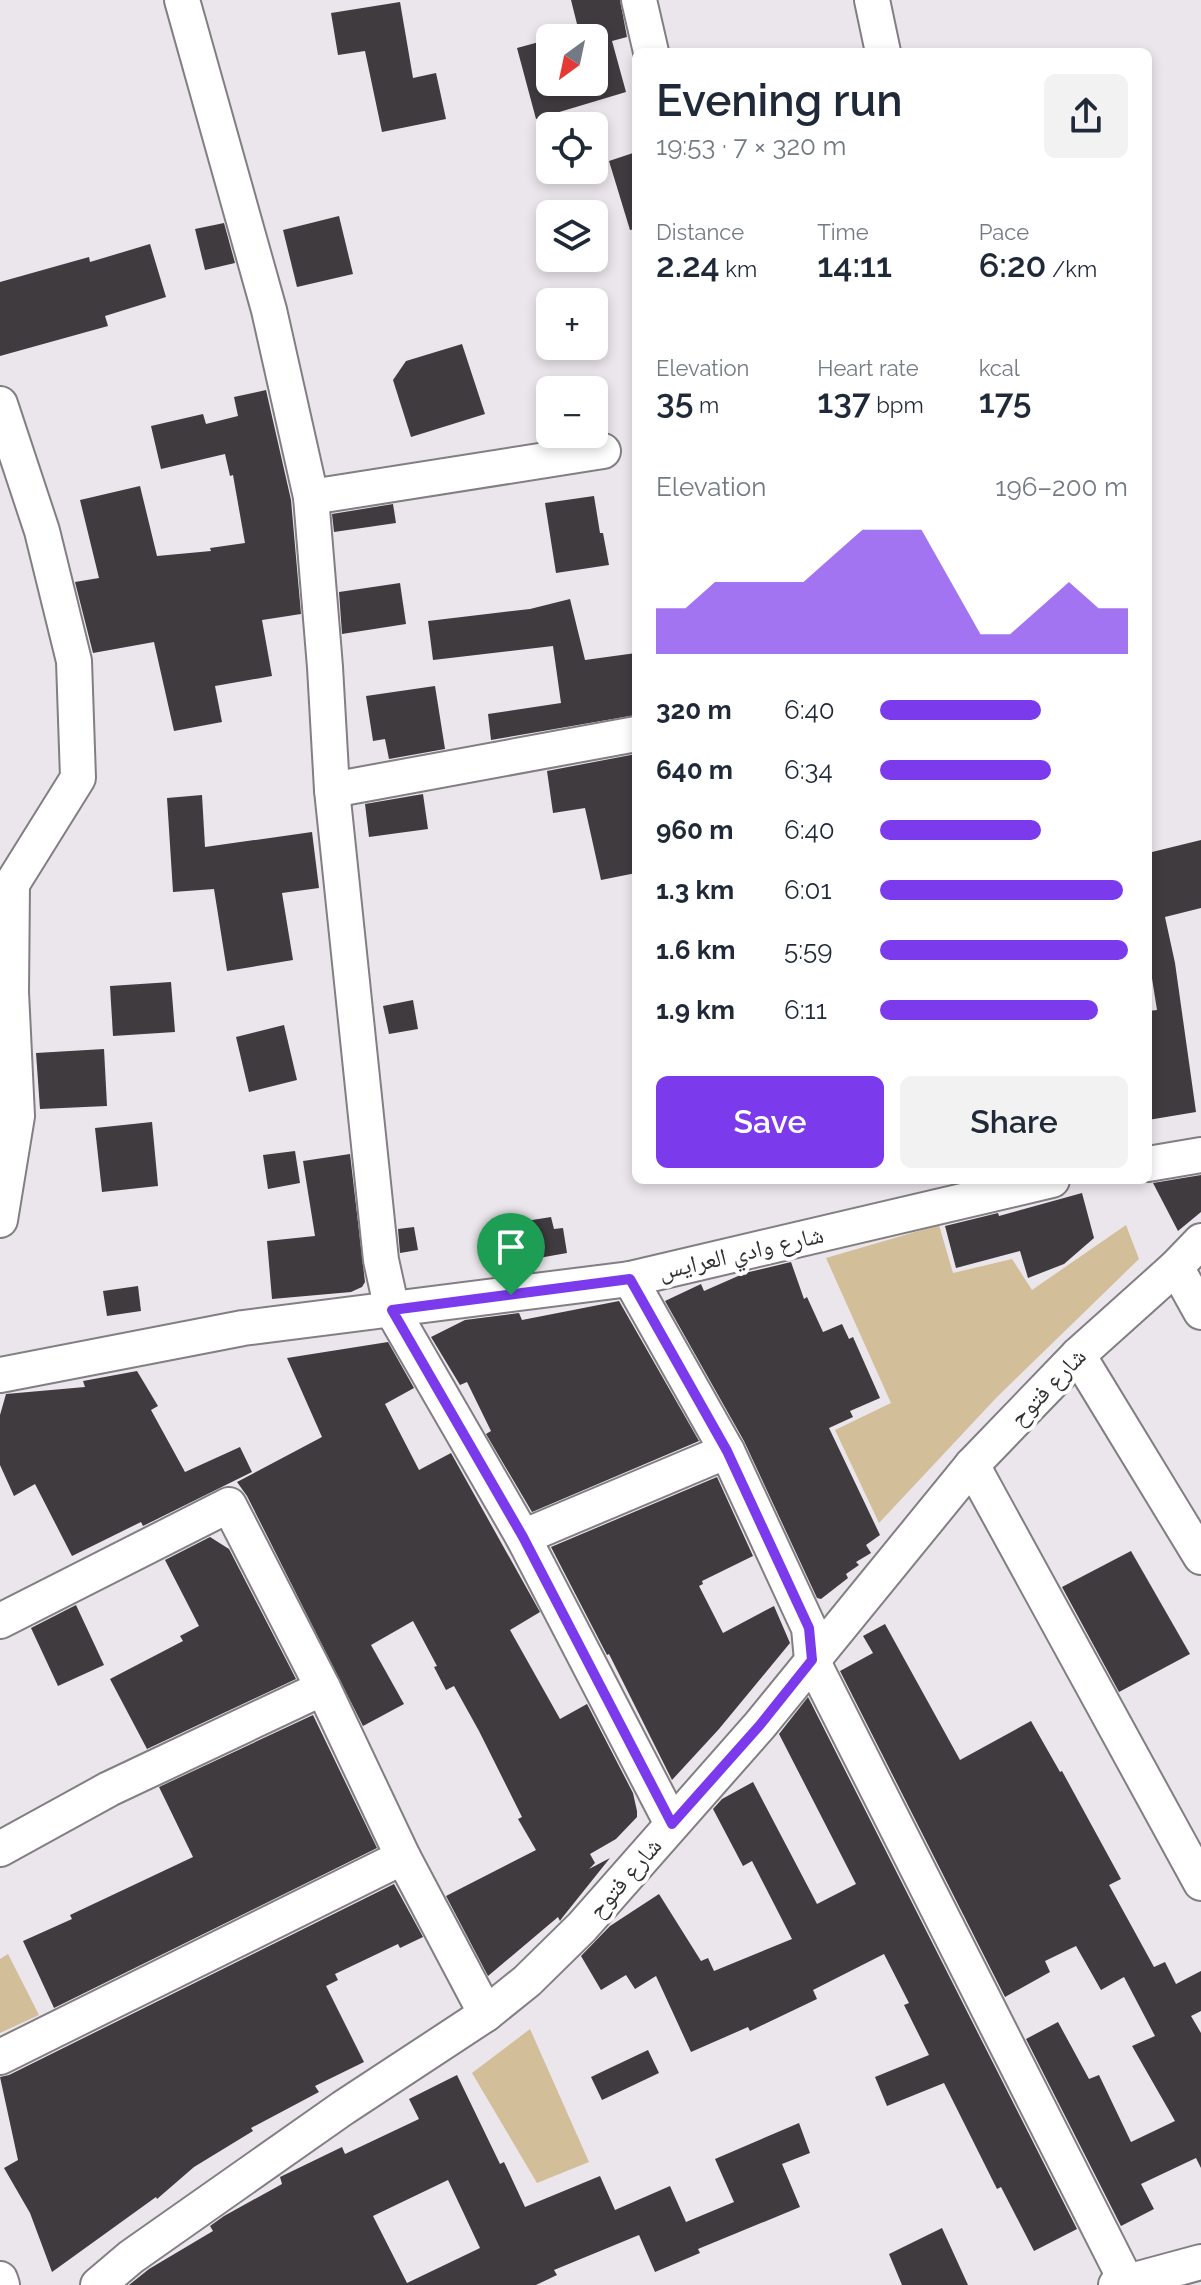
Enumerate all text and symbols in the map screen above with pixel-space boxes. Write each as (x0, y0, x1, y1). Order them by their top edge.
north arrow (536, 24, 608, 96)
map controls (536, 24, 608, 448)
button: share (1044, 74, 1128, 158)
text: Evening run (656, 75, 903, 126)
button: locate (536, 112, 608, 184)
text: 19:53 · 7 × 320 m (656, 131, 846, 161)
button: layers (536, 200, 608, 272)
text: Distance (656, 219, 744, 245)
text: Time (817, 219, 869, 245)
text: Pace (979, 219, 1029, 245)
text: 2.24 (656, 245, 720, 285)
text: 14:11 (817, 245, 892, 285)
text: 6:20 (979, 245, 1046, 285)
text: km (720, 256, 757, 282)
text: /km (1046, 256, 1097, 282)
button: + (536, 288, 608, 360)
text: Elevation (656, 355, 749, 381)
text: Heart rate (817, 355, 919, 381)
text: kcal (979, 355, 1020, 381)
button: − (536, 376, 608, 448)
text: 35 (656, 381, 693, 421)
text: 137 (817, 381, 871, 421)
text: 175 (979, 381, 1032, 421)
text: m (693, 392, 719, 418)
text: bpm (871, 392, 924, 418)
text: Elevation (656, 472, 766, 502)
text: 196–200 m (995, 472, 1128, 502)
text: 320 m (656, 695, 732, 725)
text: 6:40 (784, 695, 835, 725)
text: 640 m (656, 755, 733, 785)
text: 6:34 (784, 755, 833, 785)
text: 960 m (656, 815, 734, 845)
text: 6:40 (784, 815, 835, 845)
text: 1.3 km (656, 875, 734, 905)
text: 6:01 (784, 875, 832, 905)
text: 1.6 km (656, 935, 735, 965)
text: 5:59 (784, 935, 832, 965)
text: 1.9 km (656, 995, 735, 1025)
text: 6:11 (784, 995, 827, 1025)
button: Save (656, 1076, 884, 1168)
button: Share (900, 1076, 1128, 1168)
pin (477, 1213, 545, 1295)
street label: شارع وادي العرايس (656, 1219, 827, 1291)
icon: arrive (489, 1225, 533, 1269)
street label: شارع فتوح (1004, 1342, 1092, 1432)
street label: شارع فتوح (582, 1832, 668, 1924)

